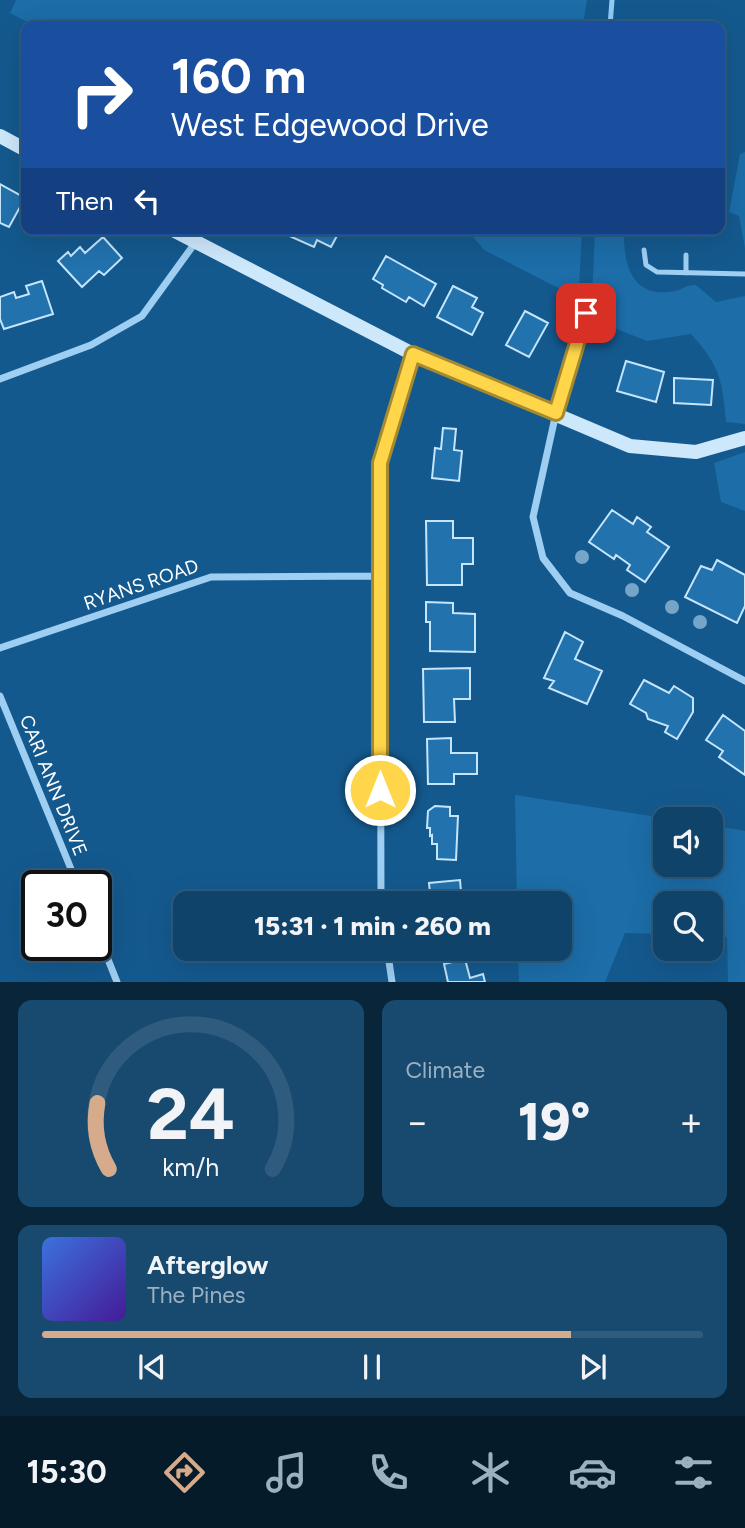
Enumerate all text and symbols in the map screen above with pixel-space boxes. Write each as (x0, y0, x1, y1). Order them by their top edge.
text: 160 m (171, 46, 306, 105)
icon: right (56, 49, 147, 140)
text: West Edgewood Drive (171, 106, 489, 144)
icon: left (128, 182, 166, 220)
text: Then (56, 185, 114, 217)
pin (556, 283, 616, 343)
icon: arrive (567, 294, 605, 332)
street label: RYANS ROAD (81, 554, 202, 615)
street label: CARI ANN DRIVE (15, 711, 92, 859)
position arrow (343, 753, 417, 827)
map controls (653, 807, 723, 961)
button: sound (653, 807, 723, 877)
speed limit sign: 30 (21, 870, 112, 961)
button: search (653, 891, 723, 961)
text: 15:31 · 1 min · 260 m (254, 910, 491, 942)
text: Climate (406, 1056, 485, 1084)
text: 24 (147, 1071, 235, 1158)
text: 19° (518, 1091, 591, 1153)
text: − (406, 1099, 429, 1145)
text: + (679, 1099, 703, 1145)
text: km/h (162, 1152, 219, 1182)
text: Afterglow (147, 1249, 269, 1281)
text: The Pines (147, 1281, 246, 1309)
icon: previous (133, 1348, 171, 1386)
icon: pause (353, 1348, 391, 1386)
icon: next (574, 1348, 612, 1386)
icon: directions (160, 1448, 209, 1497)
icon: music (262, 1448, 311, 1497)
icon: phone (364, 1448, 413, 1497)
icon: climate (466, 1448, 515, 1497)
icon: car (568, 1448, 617, 1497)
icon: filters (669, 1448, 718, 1497)
text: 15:30 (26, 1453, 107, 1491)

